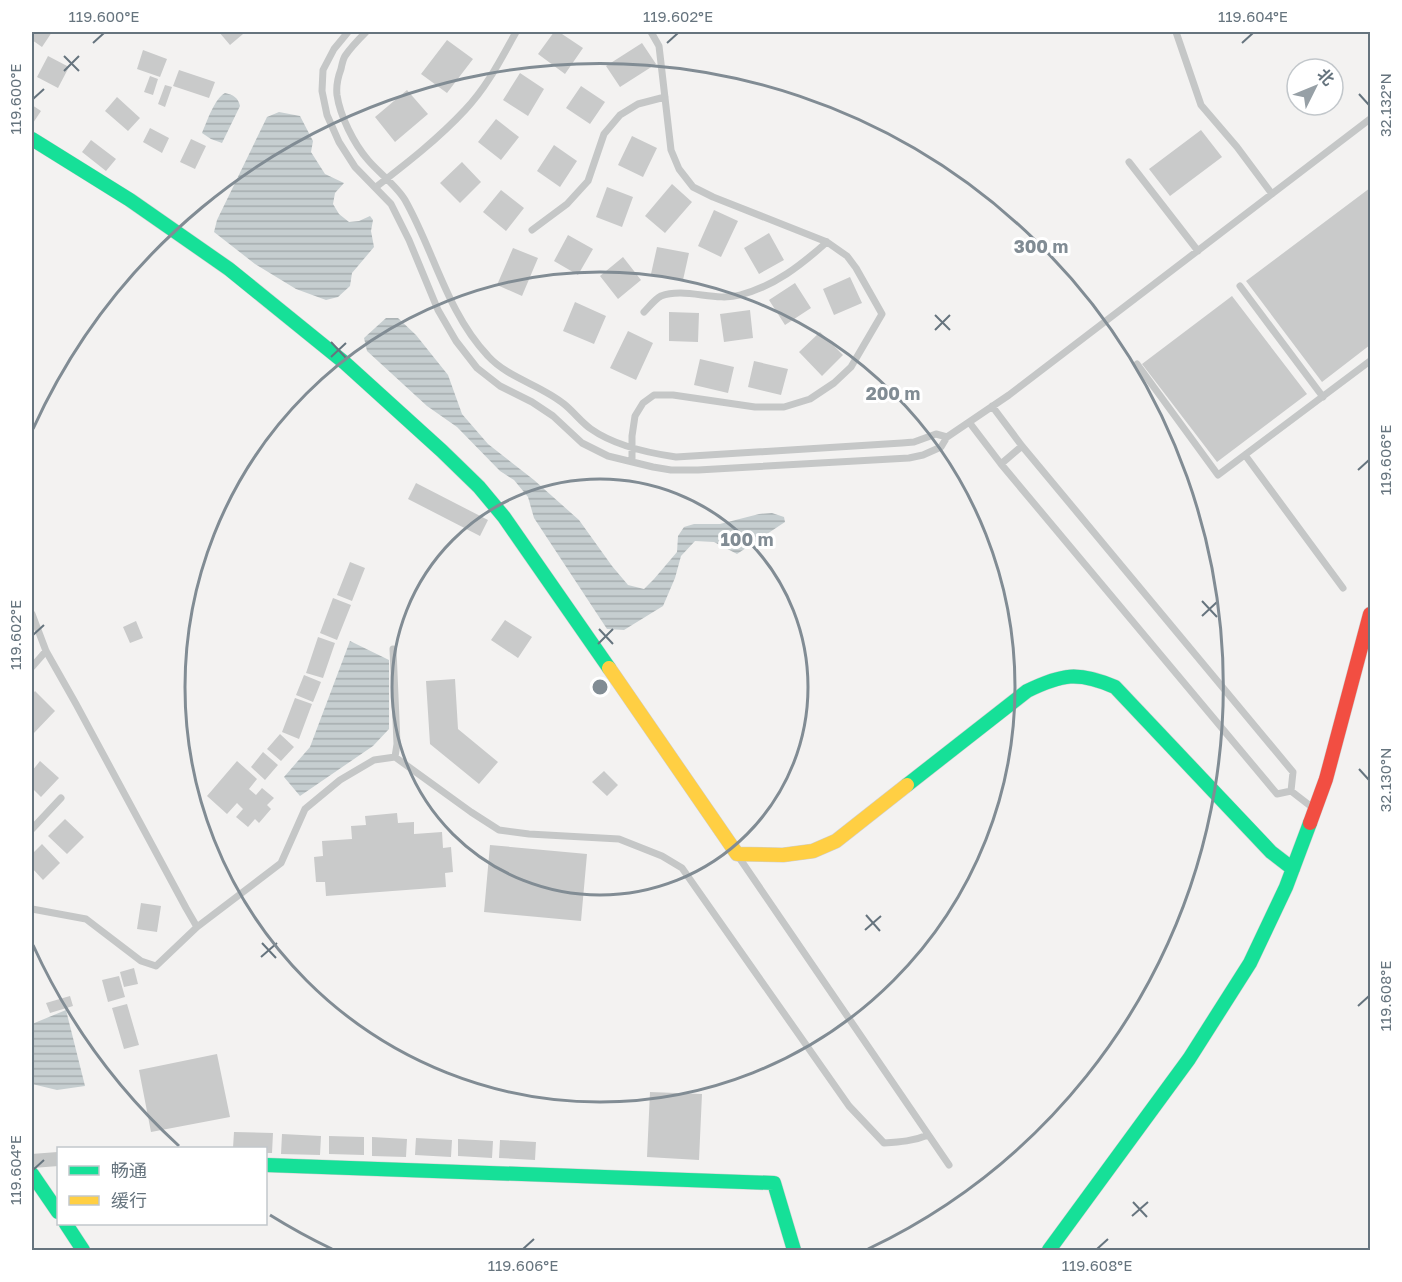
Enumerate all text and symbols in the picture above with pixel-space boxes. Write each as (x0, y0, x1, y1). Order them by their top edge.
text: 119.600°E (69, 7, 139, 25)
text: 119.602°E (643, 7, 713, 25)
text: 119.604°E (1218, 7, 1288, 25)
north arrow (1285, 57, 1345, 117)
text: 119.600°E (6, 64, 24, 134)
text: 北 (1313, 64, 1339, 89)
text: 32.132°N (1376, 73, 1394, 137)
text: 300 m (1014, 235, 1068, 257)
text: 200 m (866, 382, 920, 404)
text: 119.606°E (1376, 425, 1394, 495)
text: 100 m (721, 528, 773, 550)
text: 119.602°E (6, 600, 24, 670)
centre of rings (590, 677, 610, 697)
text: 32.130°N (1376, 748, 1394, 812)
text: 119.608°E (1376, 961, 1394, 1031)
text: 119.604°E (6, 1135, 24, 1205)
legend (57, 1147, 267, 1225)
text: 畅通 (111, 1159, 147, 1181)
text: 缓行 (111, 1189, 147, 1211)
text: 119.606°E (488, 1256, 558, 1274)
text: 119.608°E (1062, 1256, 1132, 1274)

